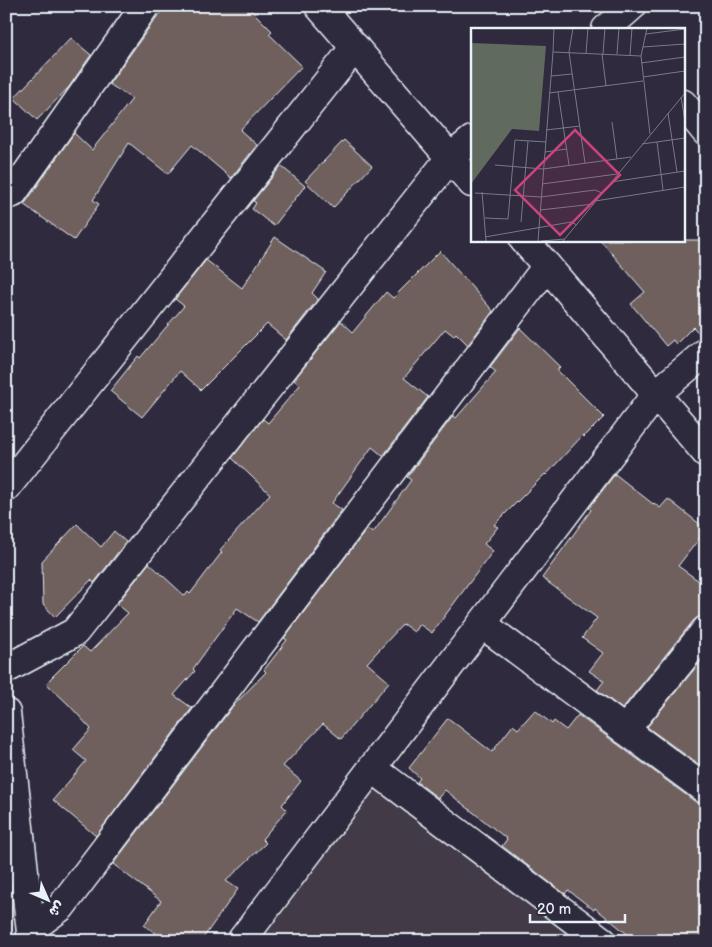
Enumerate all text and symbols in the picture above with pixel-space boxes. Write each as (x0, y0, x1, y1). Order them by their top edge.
inset map (471, 28, 684, 241)
north arrow (22, 874, 72, 924)
scale bar (530, 892, 624, 924)
text: ش (45, 897, 68, 920)
text: 20 m (537, 900, 571, 919)

